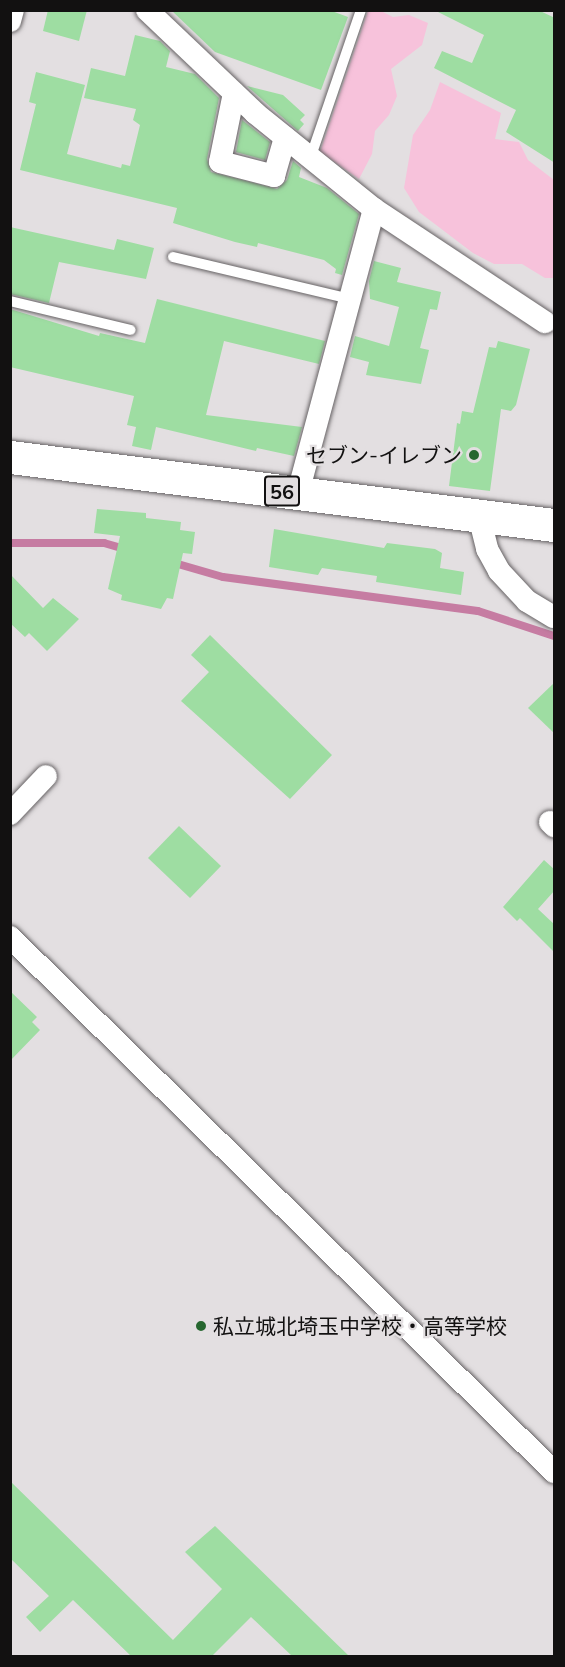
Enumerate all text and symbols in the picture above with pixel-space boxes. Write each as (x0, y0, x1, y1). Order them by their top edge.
place label: セブン-イレブン (306, 442, 462, 468)
marker: セブン-イレブン (467, 448, 481, 462)
road number: 56 (264, 474, 300, 508)
place label: 私立城北埼玉中学校・高等学校 (213, 1313, 507, 1339)
marker: 私立城北埼玉中学校・高等学校 (194, 1319, 208, 1333)

